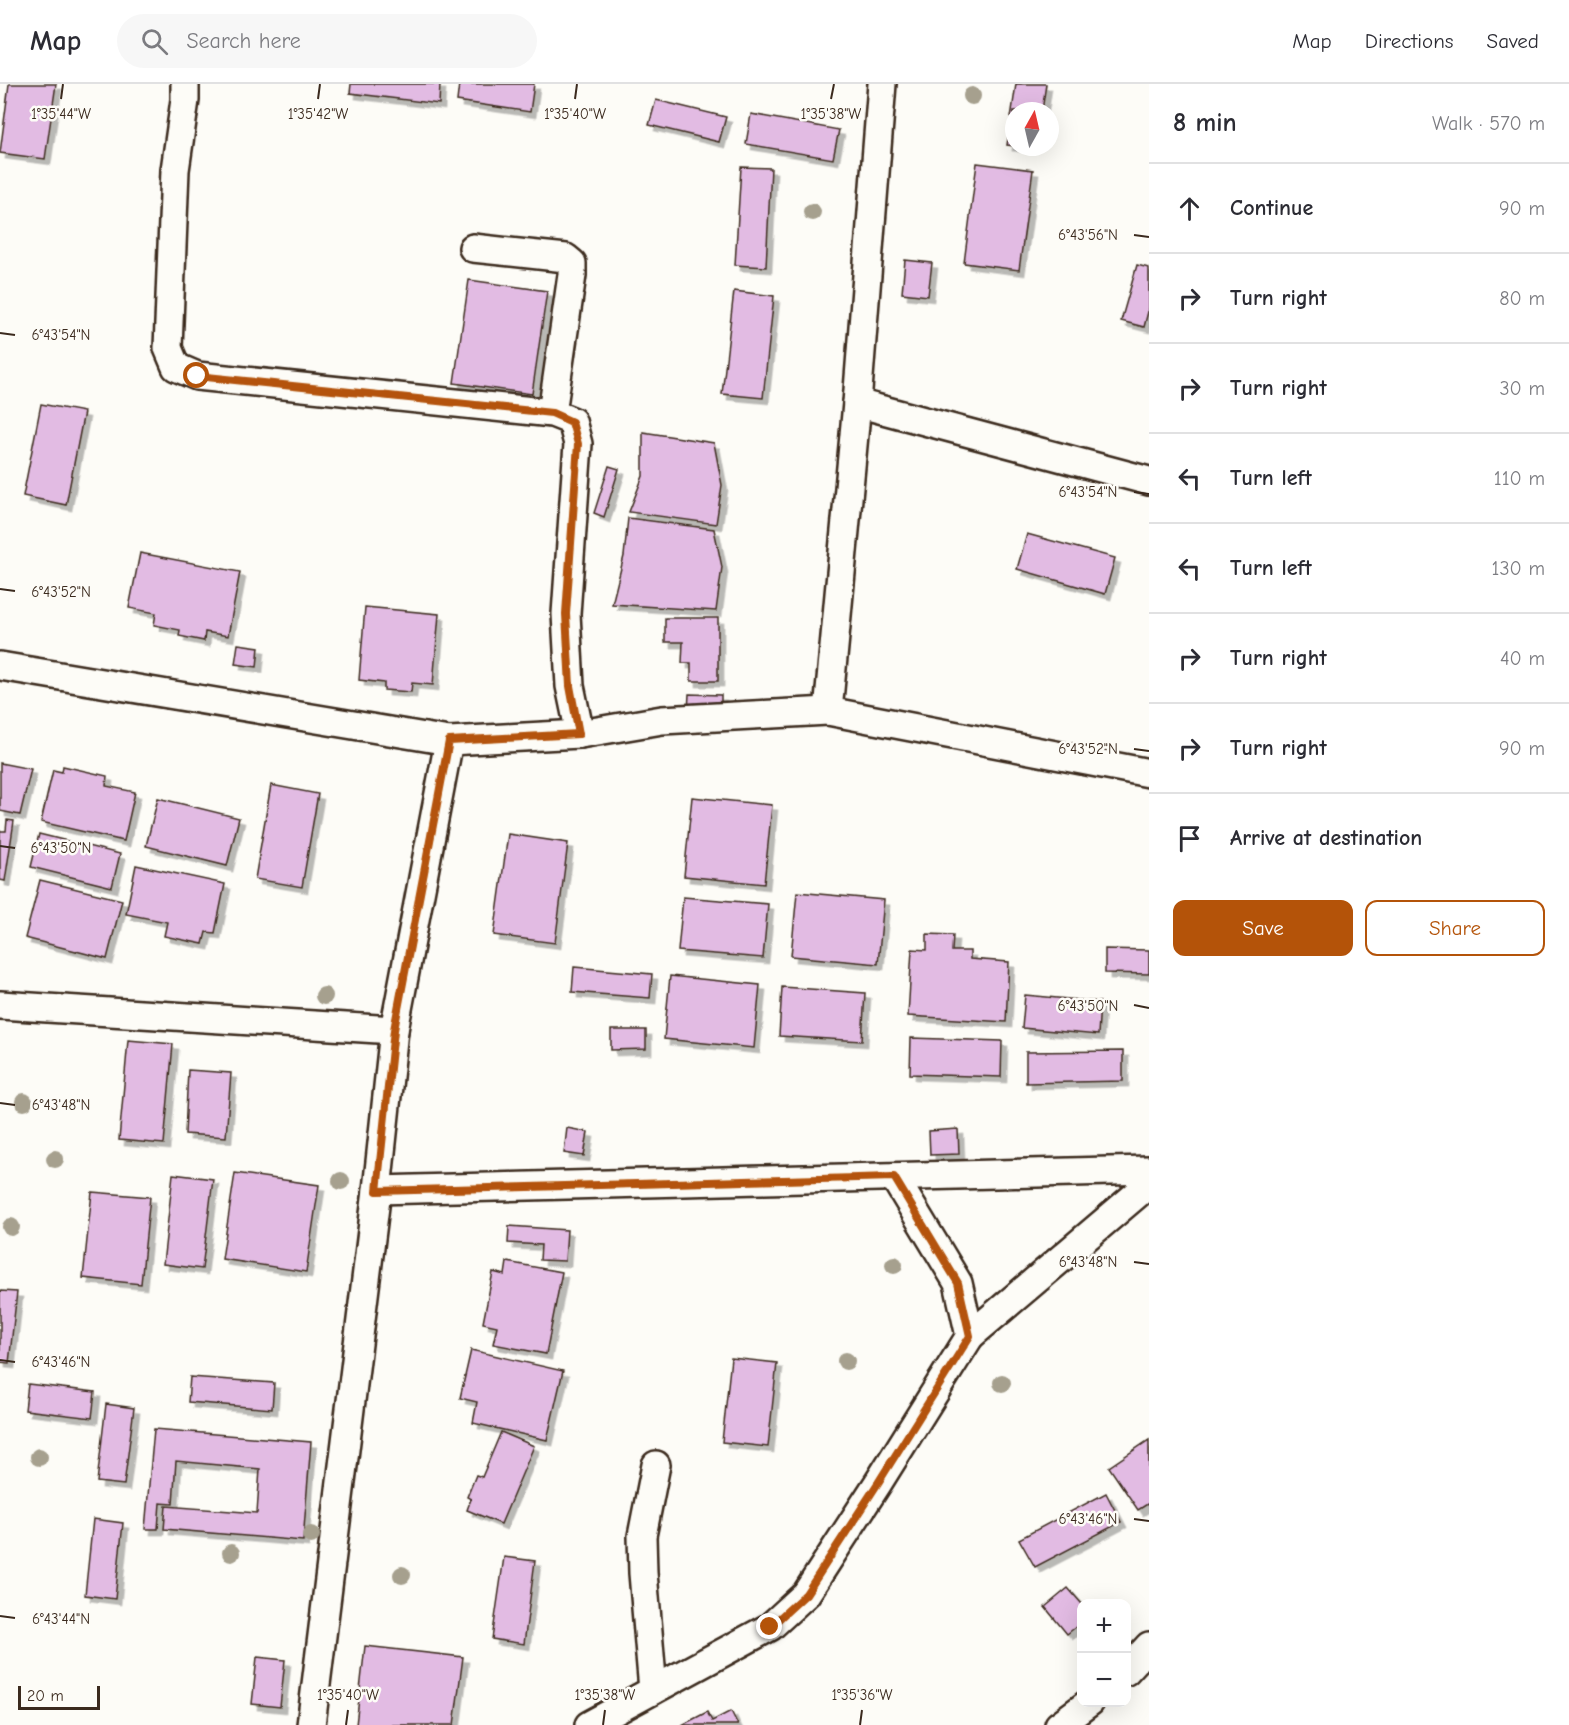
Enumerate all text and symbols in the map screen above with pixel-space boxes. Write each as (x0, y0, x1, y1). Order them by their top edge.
search box (117, 14, 537, 68)
text: Map (30, 25, 81, 57)
icon: search (138, 25, 171, 58)
text: Search here (186, 28, 301, 54)
text: Map (1292, 29, 1332, 53)
text: Directions (1365, 29, 1454, 53)
text: Saved (1487, 29, 1539, 53)
north arrow (1005, 102, 1059, 156)
text: 1°35'44"W (31, 105, 91, 123)
text: 1°35'42"W (288, 105, 348, 123)
text: 1°35'40"W (544, 105, 606, 123)
text: 1°35'38"W (801, 105, 861, 123)
text: 8 min (1173, 108, 1237, 138)
text: Walk · 570 m (1432, 112, 1545, 135)
icon: ahead (1173, 192, 1206, 225)
text: Continue (1230, 195, 1313, 221)
text: 90 m (1499, 197, 1545, 220)
text: 6°43'56"N (1058, 226, 1118, 244)
icon: right (1173, 282, 1206, 315)
text: Turn right (1230, 285, 1327, 311)
text: 80 m (1499, 287, 1545, 310)
text: 6°43'54"N (31, 326, 91, 344)
route start (183, 362, 209, 388)
icon: right (1173, 372, 1206, 405)
text: Turn right (1230, 375, 1327, 401)
text: 30 m (1499, 377, 1545, 400)
icon: left (1173, 462, 1206, 495)
text: Turn left (1230, 465, 1312, 491)
text: 110 m (1494, 467, 1545, 490)
text: 6°43'54"N (1058, 483, 1118, 501)
icon: left (1173, 552, 1206, 585)
text: Turn left (1230, 555, 1312, 581)
text: 130 m (1492, 557, 1545, 580)
text: 6°43'52"N (31, 583, 91, 601)
icon: right (1173, 642, 1206, 675)
text: Turn right (1230, 645, 1327, 671)
text: 40 m (1500, 647, 1545, 670)
icon: right (1173, 732, 1206, 765)
text: Turn right (1230, 735, 1327, 761)
text: 90 m (1499, 737, 1545, 760)
text: 6°43'52"N (1058, 740, 1118, 758)
icon: arrive (1173, 822, 1206, 855)
text: Arrive at destination (1230, 825, 1422, 851)
text: 6°43'50"N (31, 839, 91, 857)
button: Save (1173, 900, 1353, 956)
button: Share (1365, 900, 1545, 956)
text: 6°43'50"N (1058, 997, 1118, 1015)
text: 6°43'48"N (32, 1096, 90, 1114)
text: 6°43'48"N (1059, 1253, 1117, 1271)
text: 6°43'46"N (31, 1353, 91, 1371)
text: 6°43'46"N (1058, 1510, 1118, 1528)
map controls (1077, 1599, 1131, 1707)
button: + (1077, 1599, 1131, 1653)
text: 6°43'44"N (32, 1610, 90, 1628)
route end (756, 1613, 782, 1639)
button: − (1077, 1653, 1131, 1707)
scale bar (18, 1683, 100, 1710)
text: 1°35'40"W (317, 1686, 379, 1704)
text: 1°35'38"W (575, 1686, 635, 1704)
text: 1°35'36"W (831, 1686, 893, 1704)
text: 20 m (27, 1687, 64, 1705)

